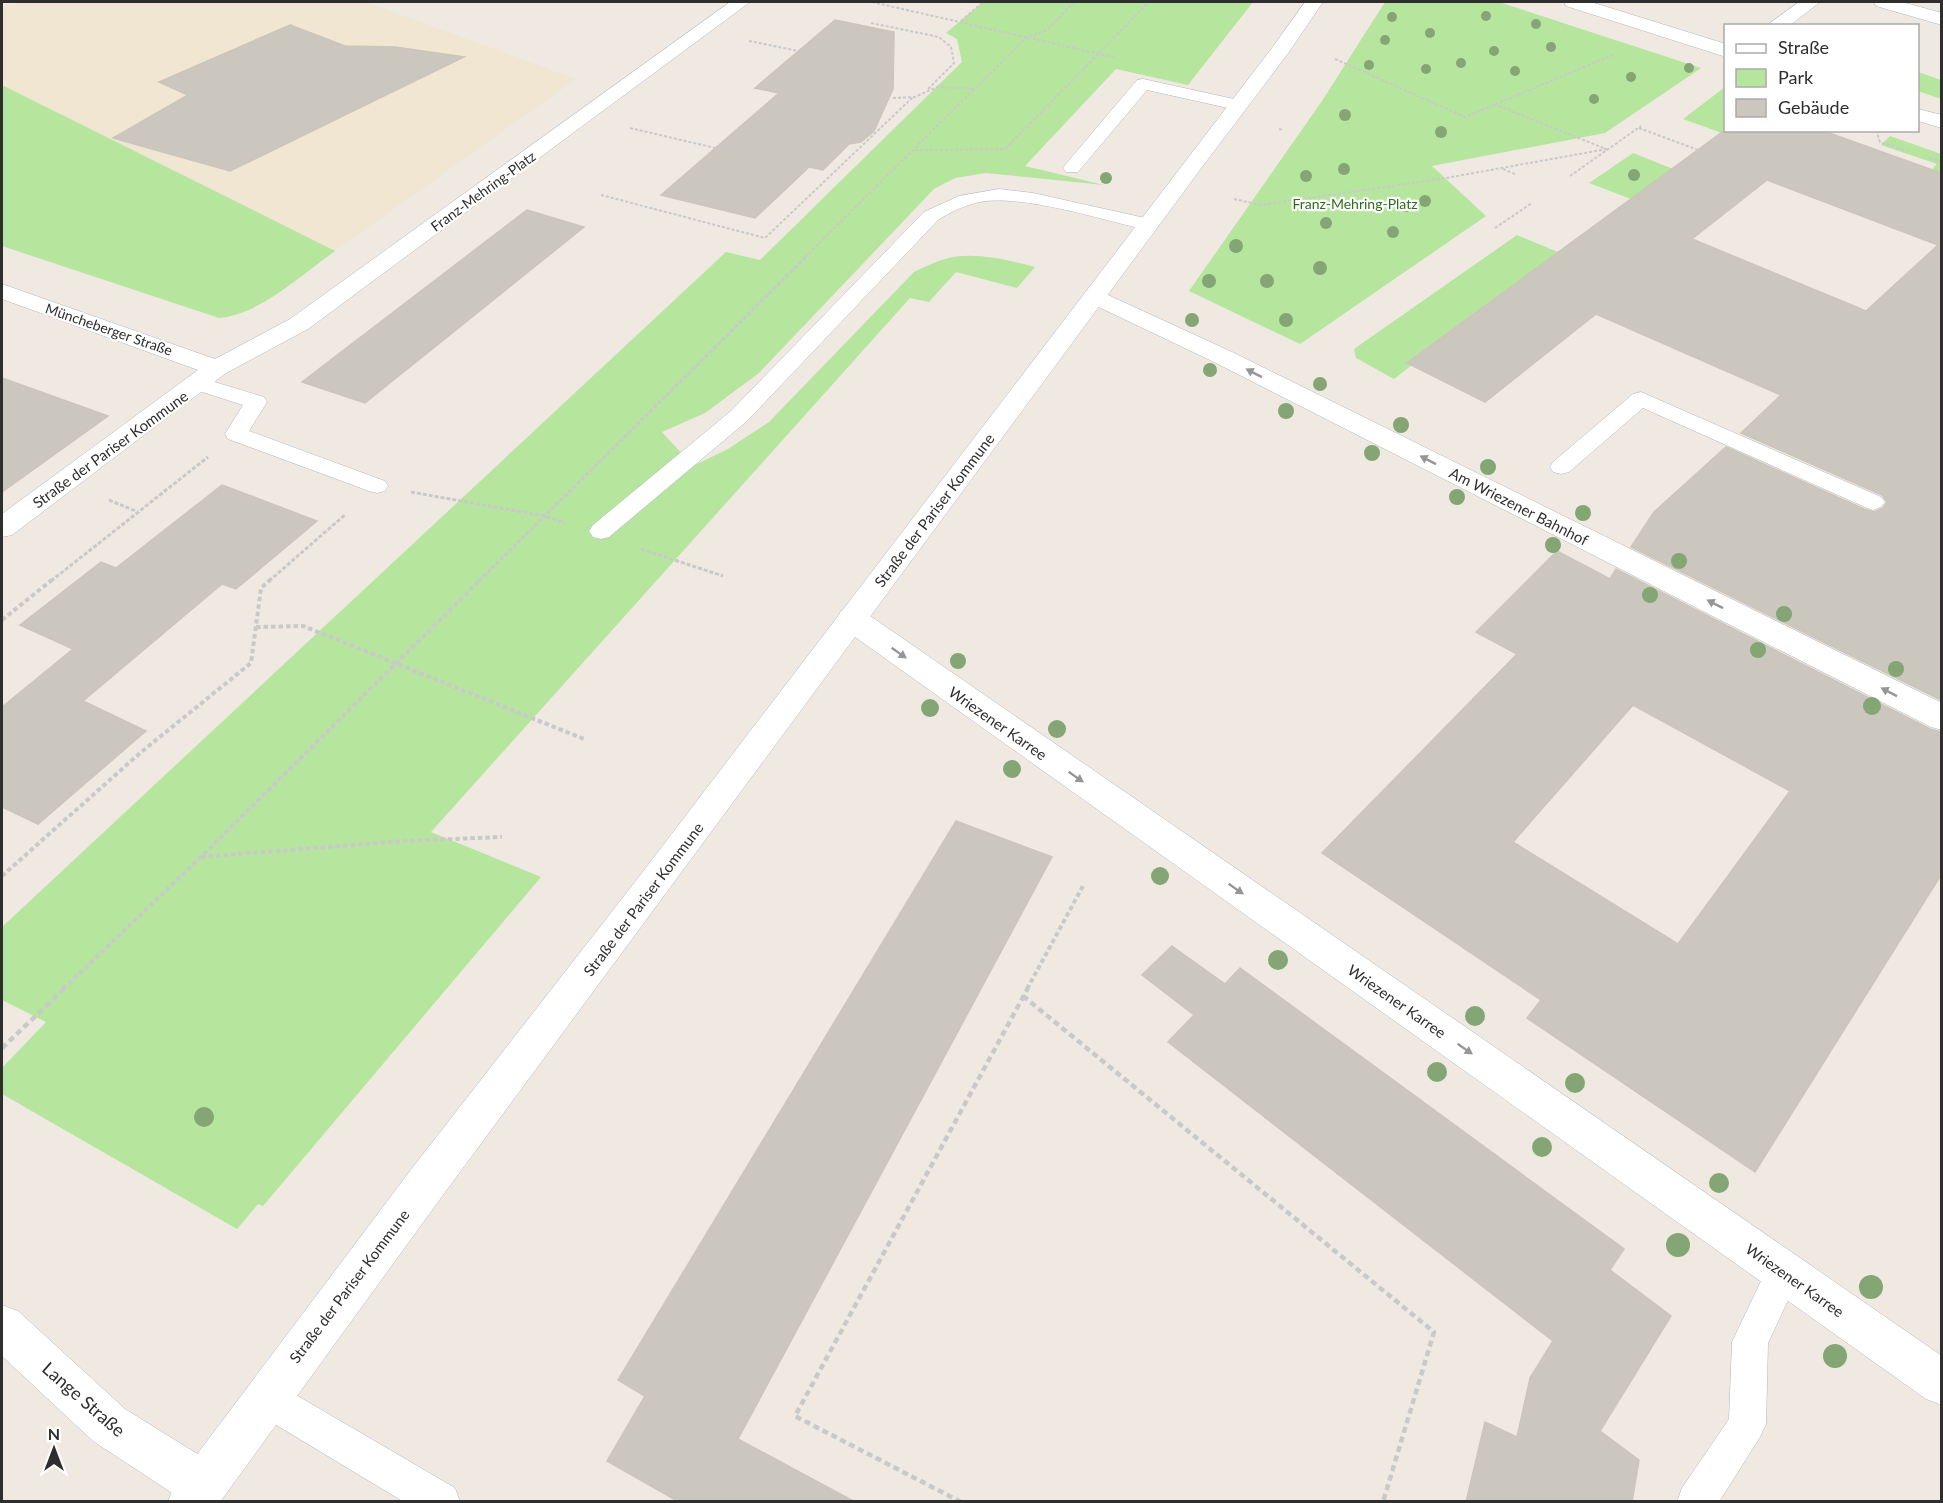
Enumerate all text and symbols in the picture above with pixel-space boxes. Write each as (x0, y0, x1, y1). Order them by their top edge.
legend (1724, 24, 1919, 132)
text: Straße (1778, 36, 1829, 58)
text: Park (1778, 66, 1814, 88)
text: Gebäude (1778, 96, 1849, 118)
street label: Franz-Mehring-Platz (427, 147, 539, 235)
park label: Franz-Mehring-Platz (1292, 195, 1418, 212)
street label: Müncheberger Straße (43, 299, 175, 359)
one-way arrow (1245, 368, 1263, 378)
street label: Straße der Pariser Kommune (29, 387, 191, 511)
street label: Straße der Pariser Kommune (870, 430, 998, 590)
one-way arrow (1420, 455, 1437, 465)
street label: Am Wriezener Bahnhof (1447, 463, 1592, 549)
one-way arrow (1706, 599, 1723, 609)
one-way arrow (891, 647, 907, 659)
street label: Wriezener Karree (946, 682, 1051, 764)
one-way arrow (1881, 687, 1898, 696)
one-way arrow (1068, 771, 1084, 783)
street label: Straße der Pariser Kommune (579, 819, 707, 979)
one-way arrow (1228, 883, 1244, 894)
street label: Wriezener Karree (1345, 960, 1450, 1042)
one-way arrow (1456, 1043, 1472, 1055)
street label: Straße der Pariser Kommune (285, 1206, 413, 1366)
street label: Wriezener Karree (1743, 1239, 1848, 1321)
street label: Lange Straße (38, 1357, 130, 1441)
north arrow (24, 1419, 84, 1479)
text: N (48, 1424, 60, 1443)

